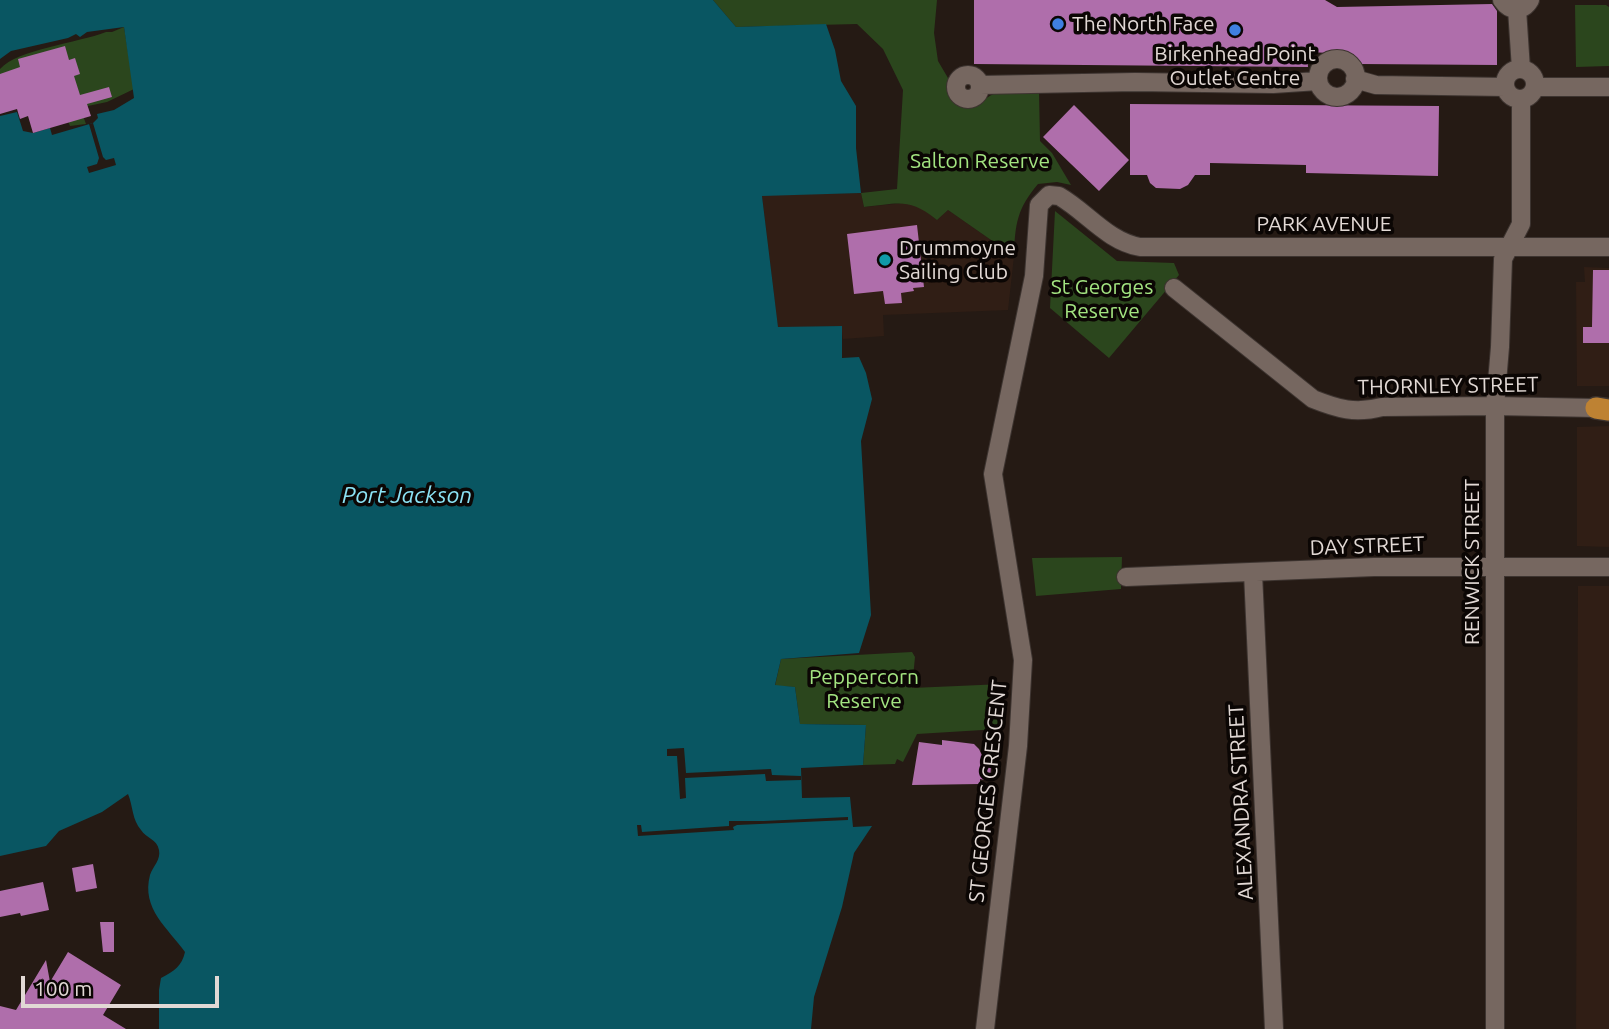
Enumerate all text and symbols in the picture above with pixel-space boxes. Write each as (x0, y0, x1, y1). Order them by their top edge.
place label: The North Face (1072, 11, 1215, 37)
marker: The North Face (1050, 16, 1066, 32)
marker: Birkenhead Point Outlet Centre (1227, 22, 1243, 38)
place label: Birkenhead Point Outlet Centre (1154, 41, 1316, 91)
park label: Salton Reserve (910, 148, 1050, 174)
street label: PARK AVENUE (1257, 211, 1391, 237)
place label: Drummoyne Sailing Club (899, 235, 1016, 285)
marker: Drummoyne Sailing Club (877, 252, 893, 268)
park label: St Georges Reserve (1051, 274, 1153, 324)
street label: THORNLEY STREET (1357, 372, 1539, 400)
street label: RENWICK STREET (1459, 479, 1485, 645)
water label: Port Jackson (342, 481, 472, 509)
street label: DAY STREET (1309, 531, 1425, 561)
park label: Peppercorn Reserve (809, 664, 919, 714)
street label: ST GEORGES CRESCENT (964, 678, 1012, 904)
street label: ALEXANDRA STREET (1223, 703, 1259, 901)
scale bar (24, 962, 222, 1006)
text: 100 m (34, 976, 92, 1000)

